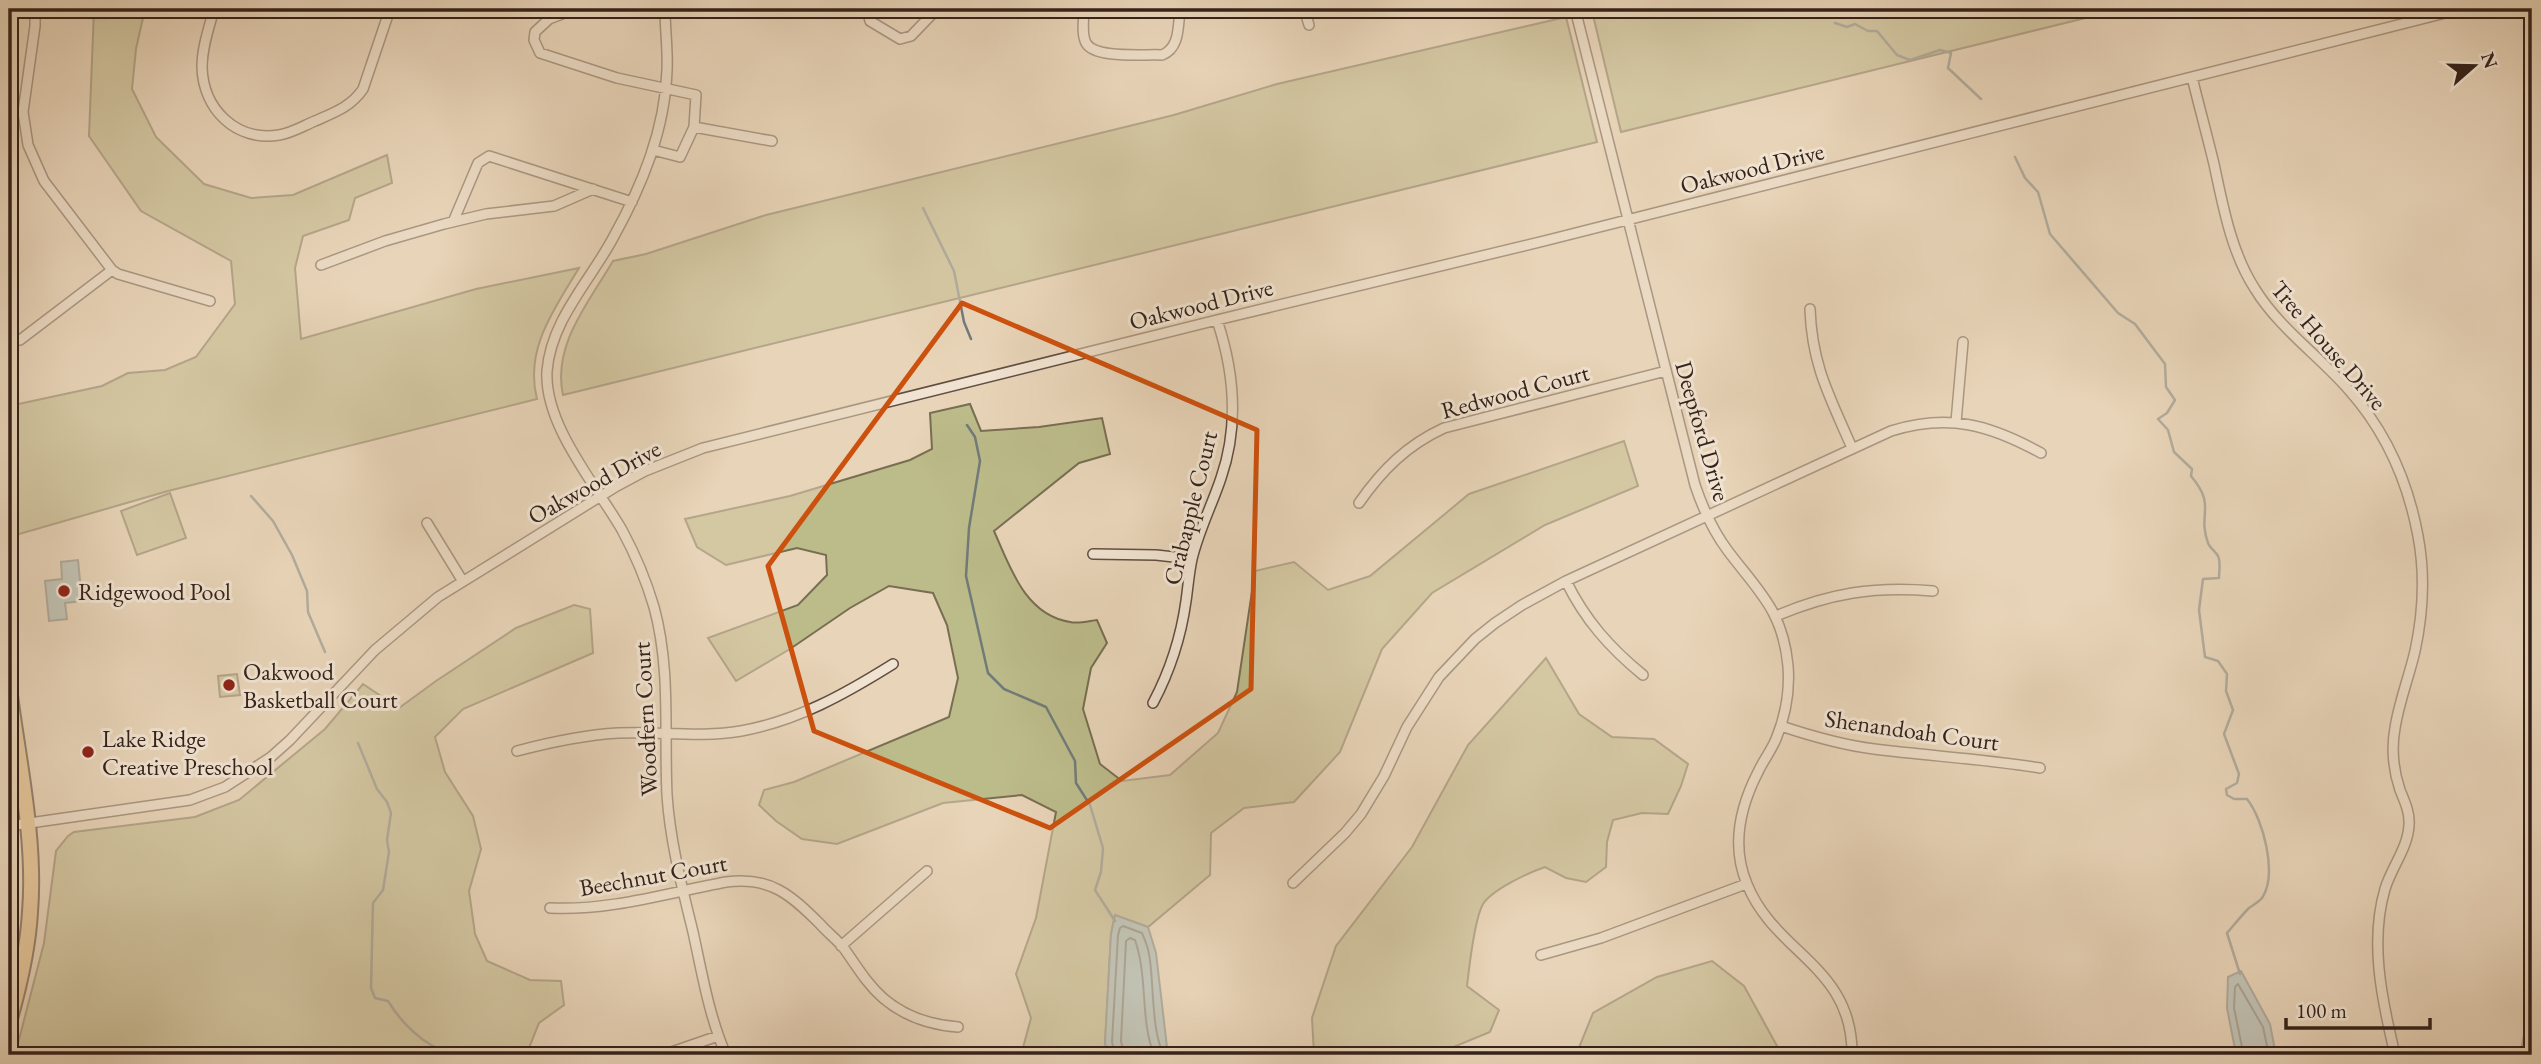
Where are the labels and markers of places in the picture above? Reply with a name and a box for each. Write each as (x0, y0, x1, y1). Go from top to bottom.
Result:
place label: Ridgewood Pool (78, 576, 231, 607)
marker: Ridgewood Pool (56, 583, 72, 599)
place label: Oakwood Basketball Court (243, 656, 398, 715)
marker: Oakwood Basketball Court (221, 677, 237, 693)
place label: Lake Ridge Creative Preschool (102, 723, 273, 782)
marker: Lake Ridge Creative Preschool (80, 744, 96, 760)

